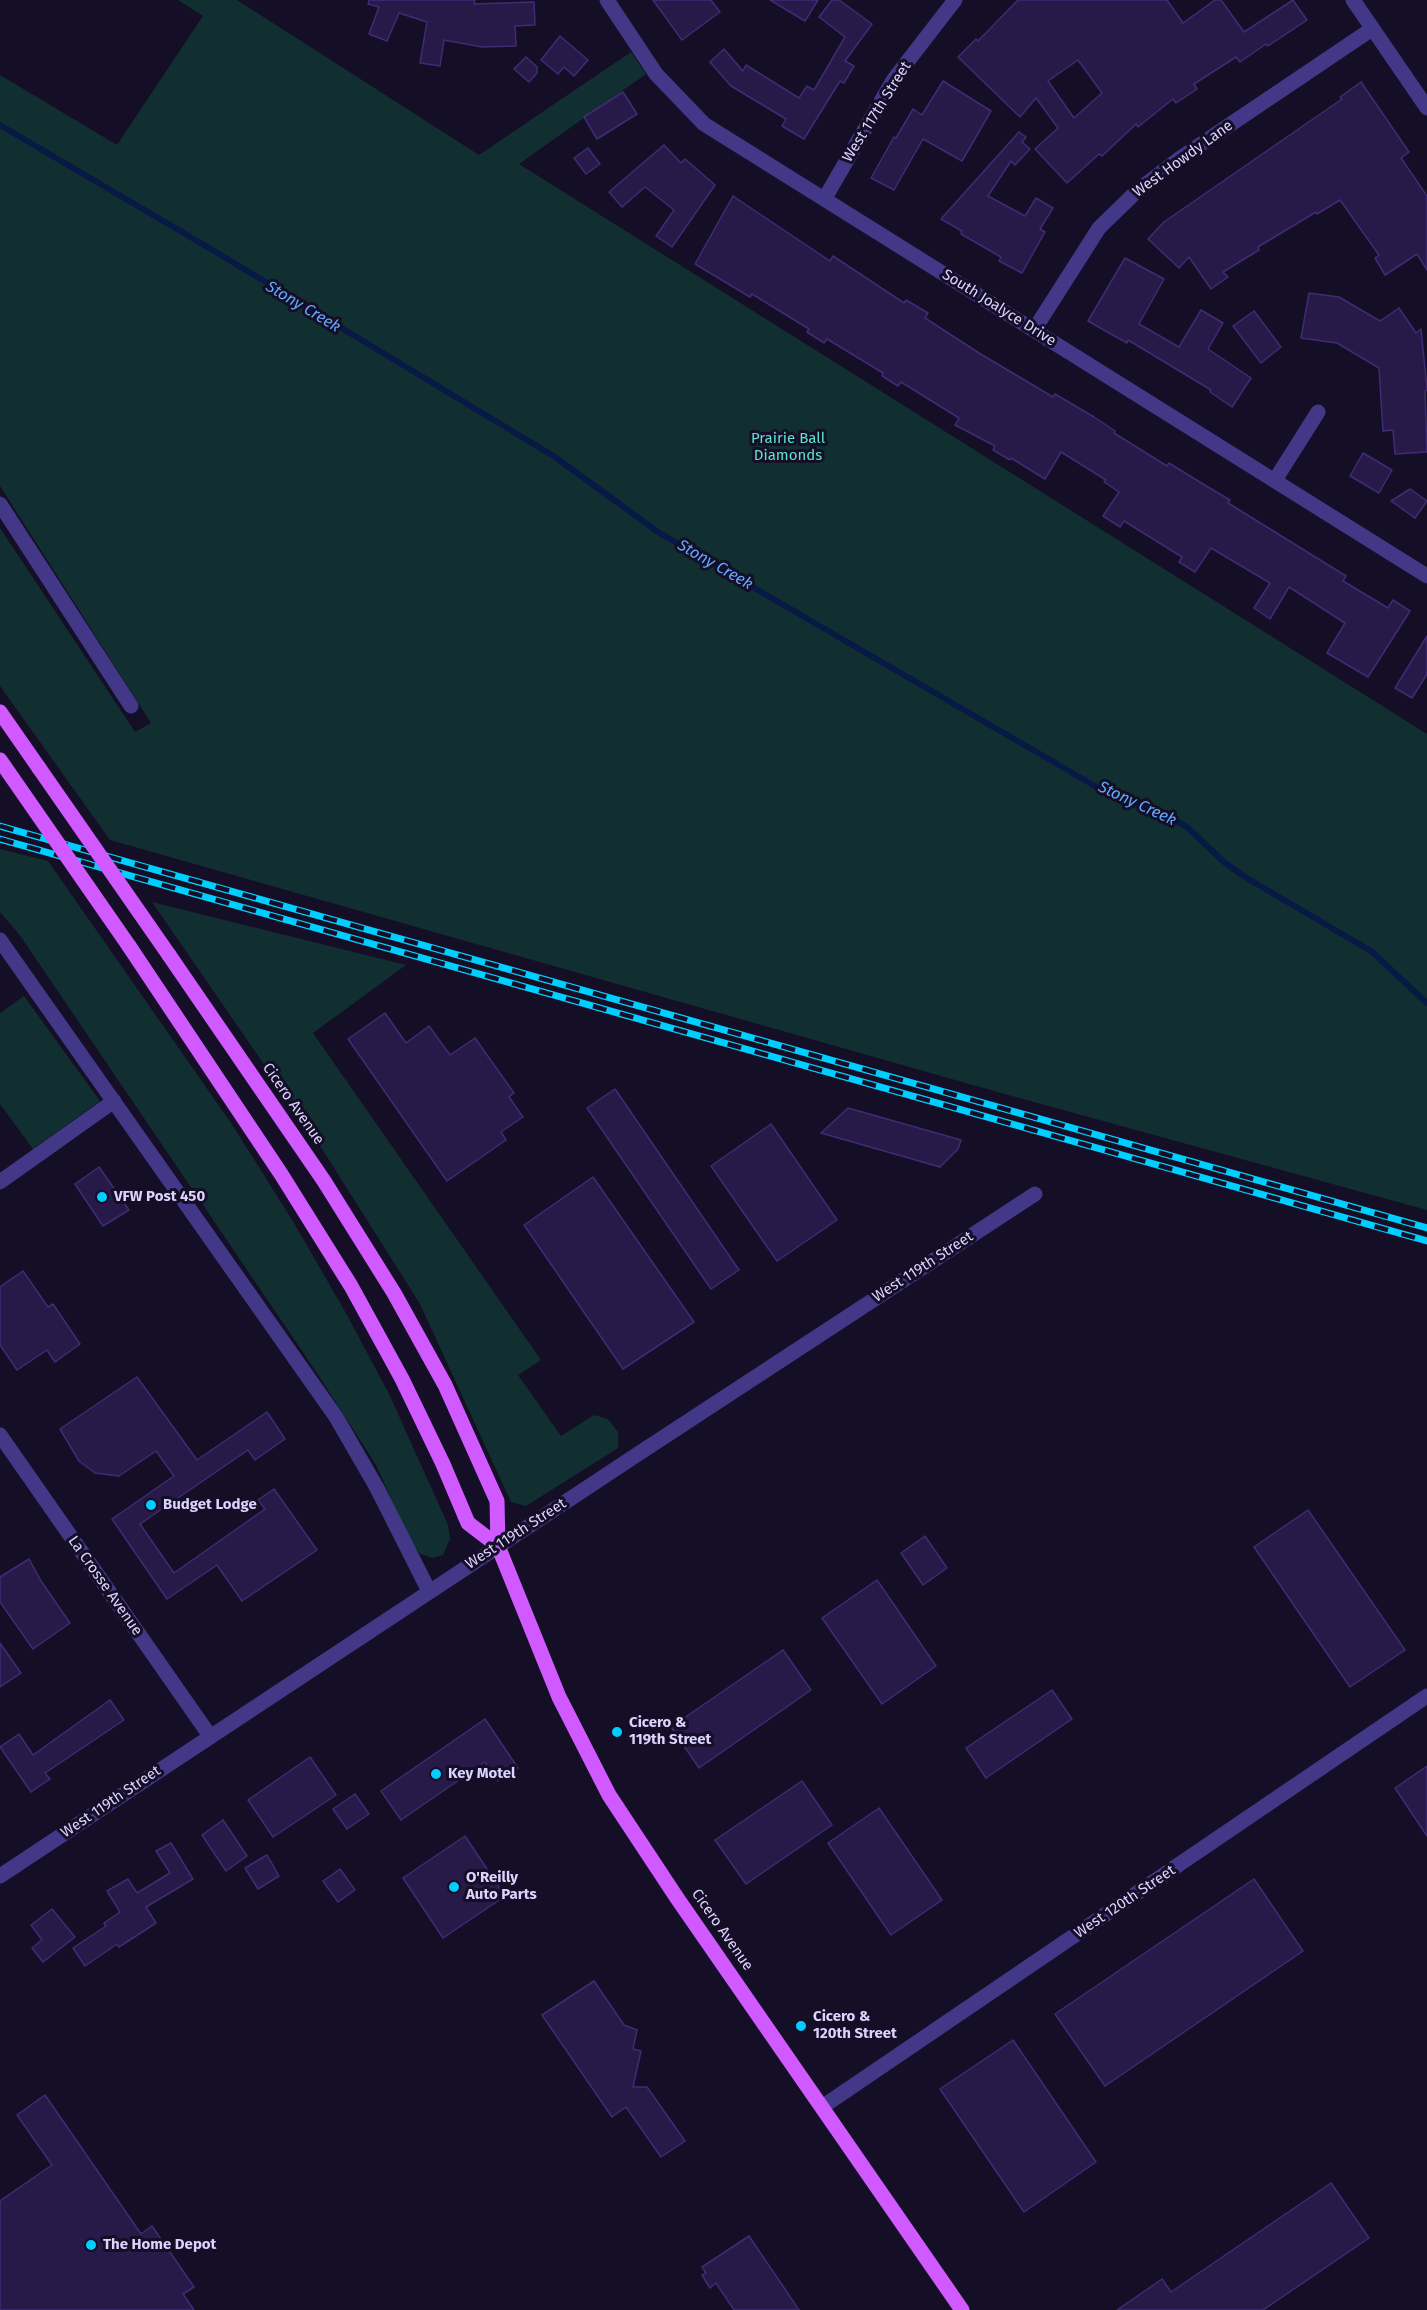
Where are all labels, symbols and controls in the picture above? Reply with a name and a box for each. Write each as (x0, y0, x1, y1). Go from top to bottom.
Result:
street label: West 117th Street (839, 58, 915, 166)
street label: West Howdy Lane (1129, 117, 1237, 201)
street label: South Joalyce Drive (939, 266, 1059, 350)
water label: Stony Creek (262, 277, 344, 337)
park label: Prairie Ball Diamonds (751, 430, 825, 465)
water label: Stony Creek (674, 536, 756, 594)
water label: Stony Creek (1095, 778, 1179, 830)
street label: Cicero Avenue (258, 1060, 328, 1148)
place label: VFW Post 450 (114, 1188, 205, 1206)
marker: VFW Post 450 (95, 1190, 109, 1204)
street label: West 119th Street (869, 1228, 977, 1306)
street label: West 119th Street (462, 1495, 570, 1573)
place label: Budget Lodge (163, 1496, 257, 1514)
marker: Budget Lodge (144, 1498, 158, 1512)
street label: La Crosse Avenue (64, 1533, 146, 1639)
place label: Cicero & 119th Street (629, 1714, 711, 1749)
marker: Cicero & 119th Street (610, 1725, 624, 1739)
street label: West 119th Street (58, 1762, 164, 1842)
place label: Key Motel (448, 1765, 516, 1783)
marker: Key Motel (429, 1767, 443, 1781)
street label: West 120th Street (1071, 1862, 1179, 1942)
place label: O'Reilly Auto Parts (466, 1869, 537, 1904)
marker: O'Reilly Auto Parts (447, 1880, 461, 1894)
street label: Cicero Avenue (687, 1886, 757, 1974)
place label: Cicero & 120th Street (813, 2008, 897, 2043)
marker: Cicero & 120th Street (794, 2019, 808, 2033)
place label: The Home Depot (103, 2236, 216, 2254)
marker: The Home Depot (84, 2238, 98, 2252)

